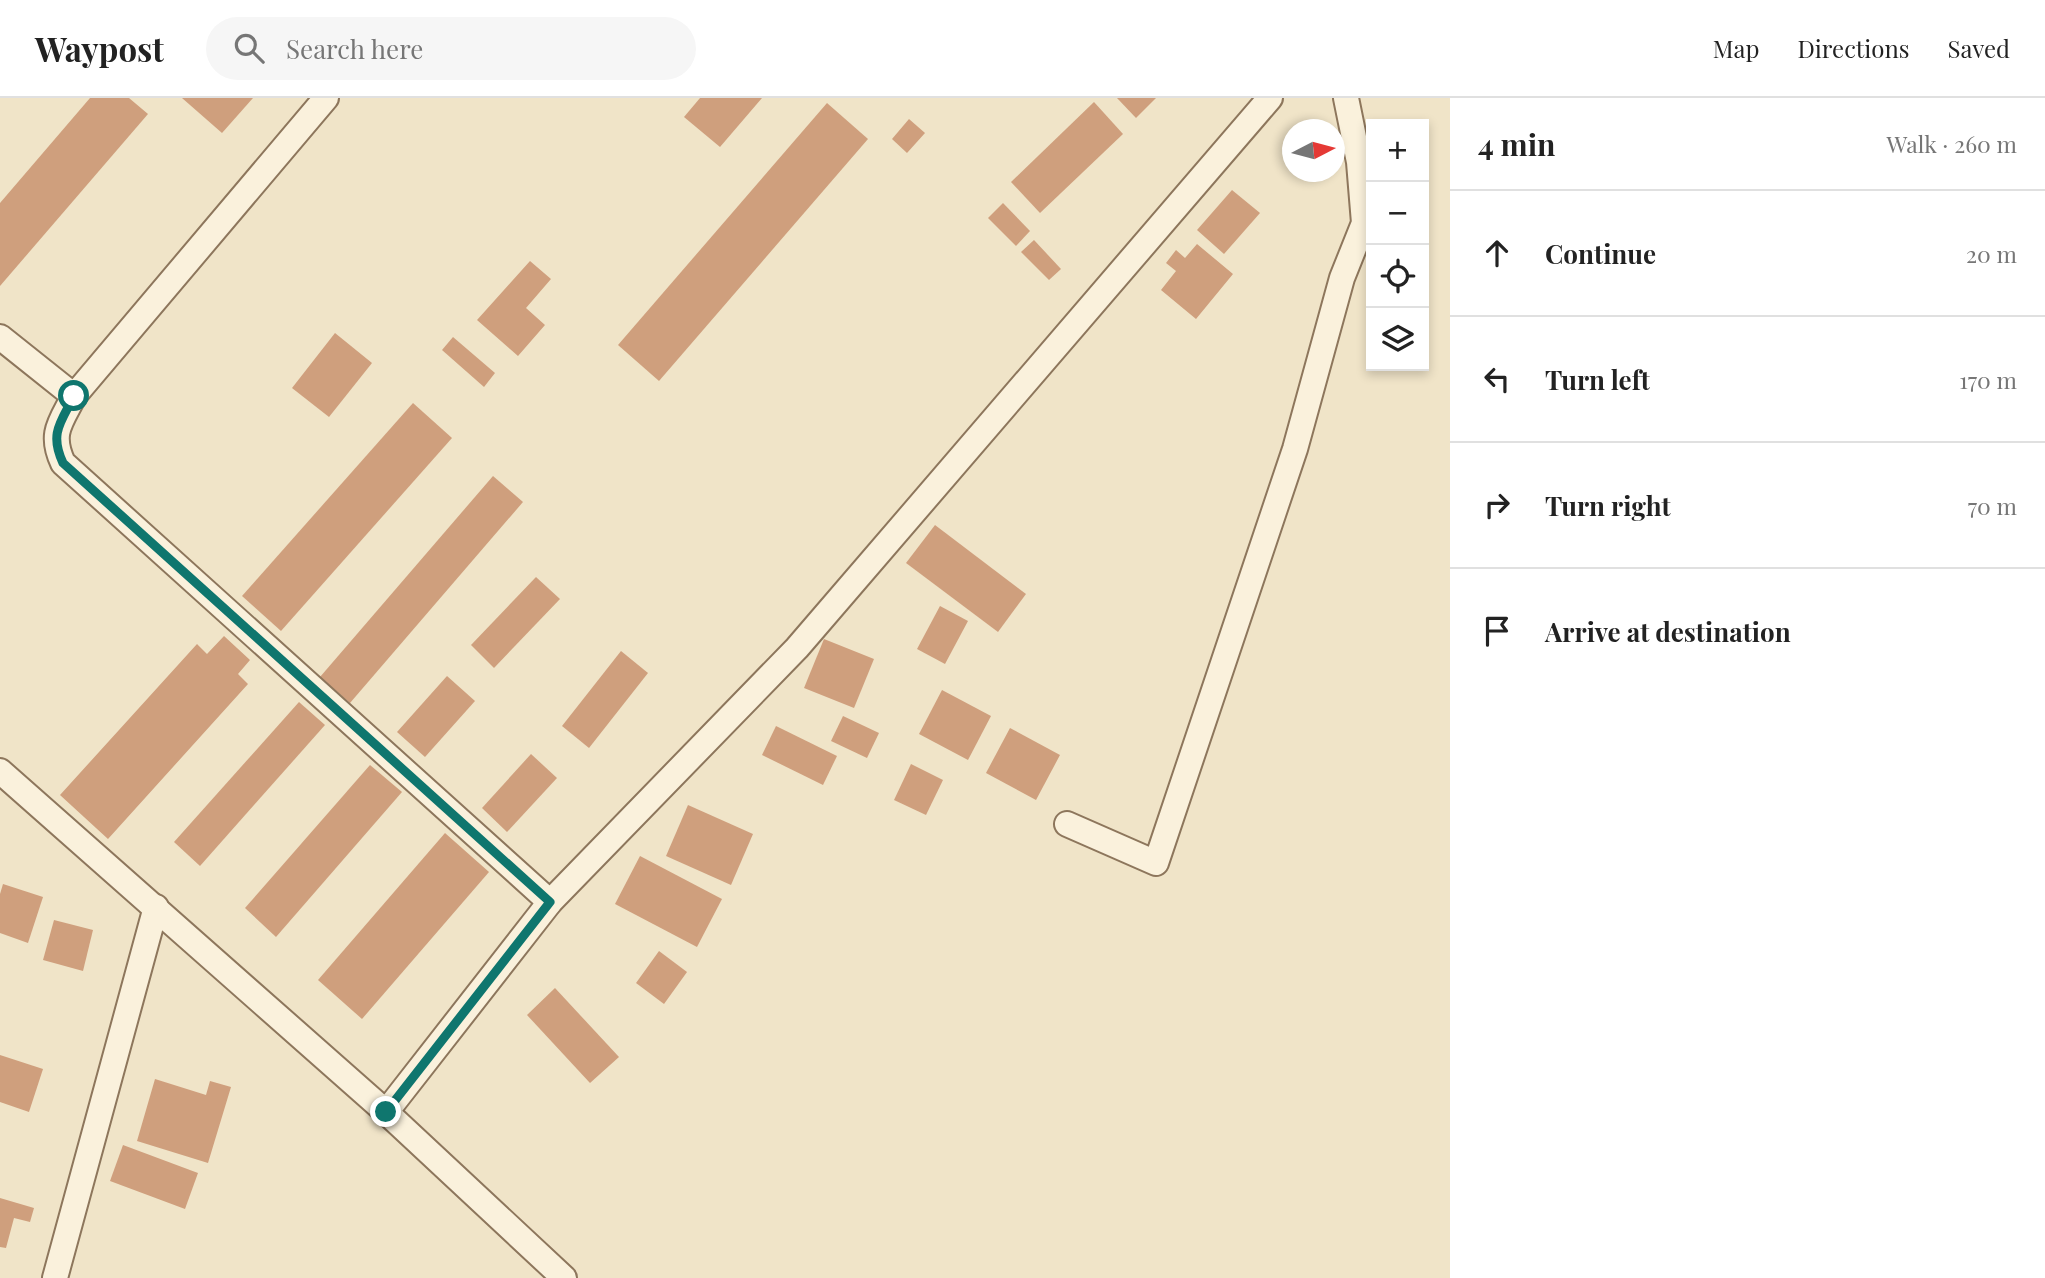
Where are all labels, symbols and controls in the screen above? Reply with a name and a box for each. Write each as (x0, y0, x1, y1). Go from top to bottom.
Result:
search box (206, 17, 696, 80)
text: Waypost (35, 26, 164, 70)
icon: search (230, 29, 268, 67)
text: Search here (286, 31, 423, 66)
text: Map (1713, 32, 1759, 64)
text: Directions (1797, 32, 1910, 64)
text: Saved (1948, 32, 2010, 64)
north arrow (1282, 119, 1345, 182)
map controls (1366, 119, 1429, 371)
button: + (1366, 119, 1429, 182)
text: 4 min (1478, 124, 1556, 164)
text: Walk · 260 m (1887, 128, 2017, 159)
button: − (1366, 182, 1429, 245)
icon: ahead (1478, 234, 1516, 272)
text: Continue (1545, 236, 1656, 271)
text: 20 m (1966, 238, 2017, 269)
button: locate (1366, 245, 1429, 308)
button: layers (1366, 308, 1429, 371)
icon: left (1478, 360, 1516, 398)
text: Turn left (1545, 362, 1650, 397)
text: 170 m (1959, 364, 2017, 395)
route start (58, 380, 89, 411)
icon: right (1478, 486, 1516, 524)
text: Turn right (1545, 488, 1671, 523)
text: 70 m (1968, 490, 2017, 521)
icon: arrive (1478, 612, 1516, 650)
text: Arrive at destination (1545, 614, 1791, 649)
route end (370, 1096, 401, 1127)

